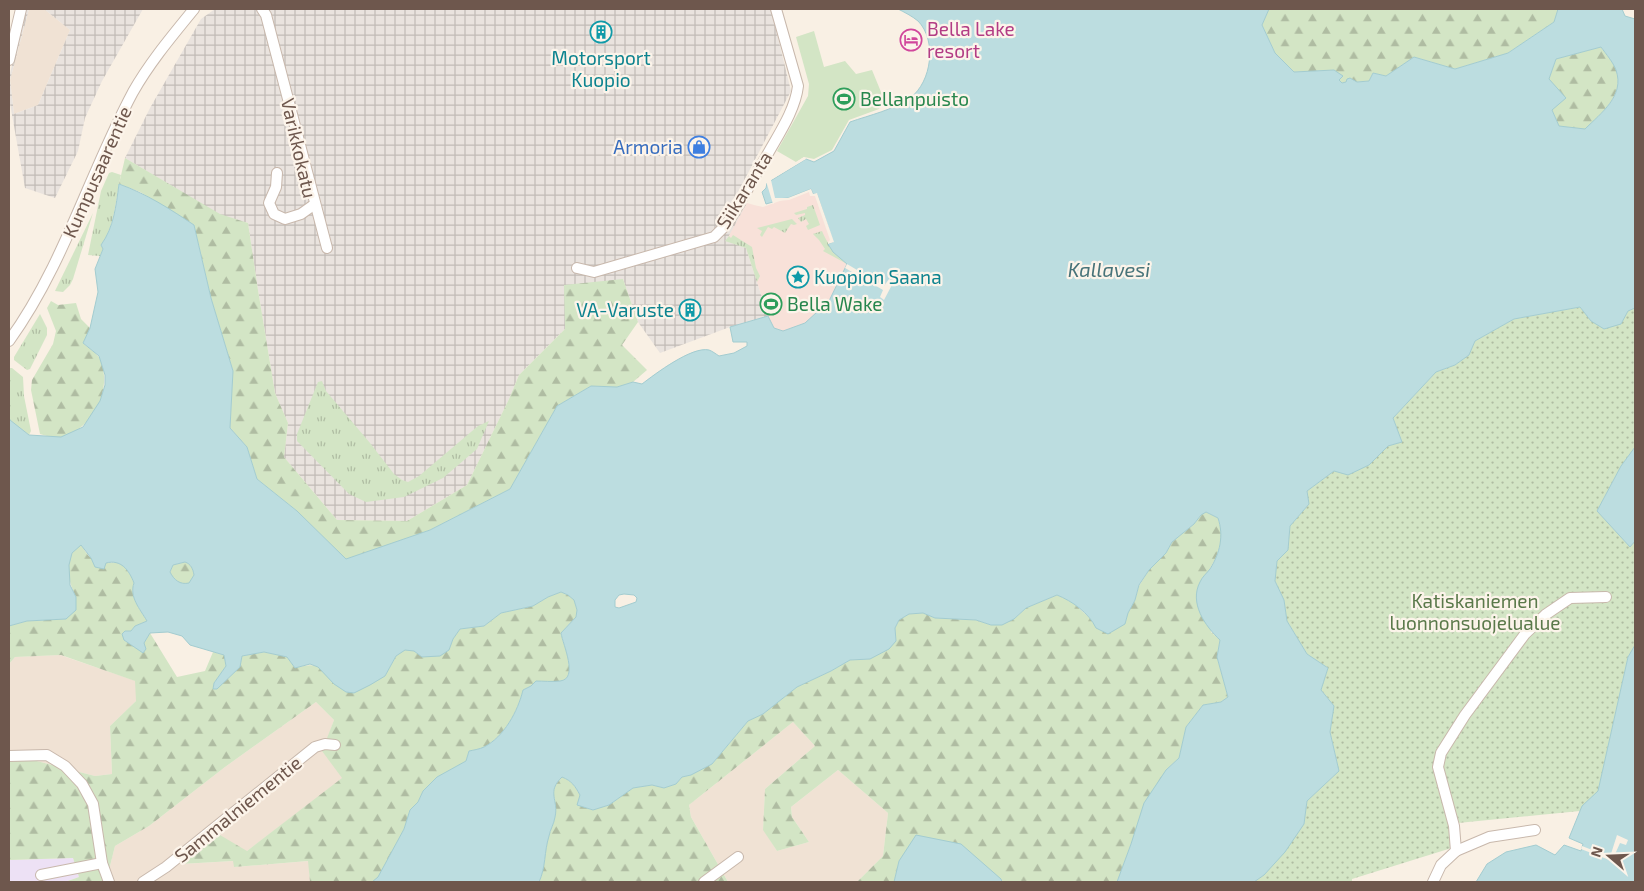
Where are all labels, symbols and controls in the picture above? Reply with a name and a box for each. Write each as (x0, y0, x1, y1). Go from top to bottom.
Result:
place label: Bella Lake resort (927, 17, 1015, 62)
building icon: Motorsport Kuopio (589, 20, 613, 44)
hotel icon: Bella Lake resort (899, 28, 923, 52)
place label: Motorsport Kuopio (551, 46, 651, 91)
sports icon: Bellanpuisto (832, 87, 856, 111)
place label: Bellanpuisto (860, 87, 969, 110)
street label: Varikkokatu (277, 96, 322, 200)
street label: Kumpusaarentie (57, 102, 136, 241)
place label: Armoria (613, 135, 683, 158)
shop icon: Armoria (687, 135, 711, 159)
street label: Siikaranta (711, 147, 776, 233)
water label: Kallavesi (1068, 257, 1150, 281)
place icon: Kuopion Saana (786, 265, 810, 289)
place label: Kuopion Saana (814, 265, 942, 288)
sports icon: Bella Wake (759, 292, 783, 316)
place label: Bella Wake (787, 292, 883, 315)
place label: VA-Varuste (576, 298, 674, 321)
building icon: VA-Varuste (678, 298, 702, 322)
park label: Katiskaniemen luonnonsuojelualue (1390, 589, 1560, 634)
street label: Sammalniementie (170, 750, 306, 867)
north arrow (1584, 831, 1634, 881)
text: N (1587, 844, 1606, 859)

